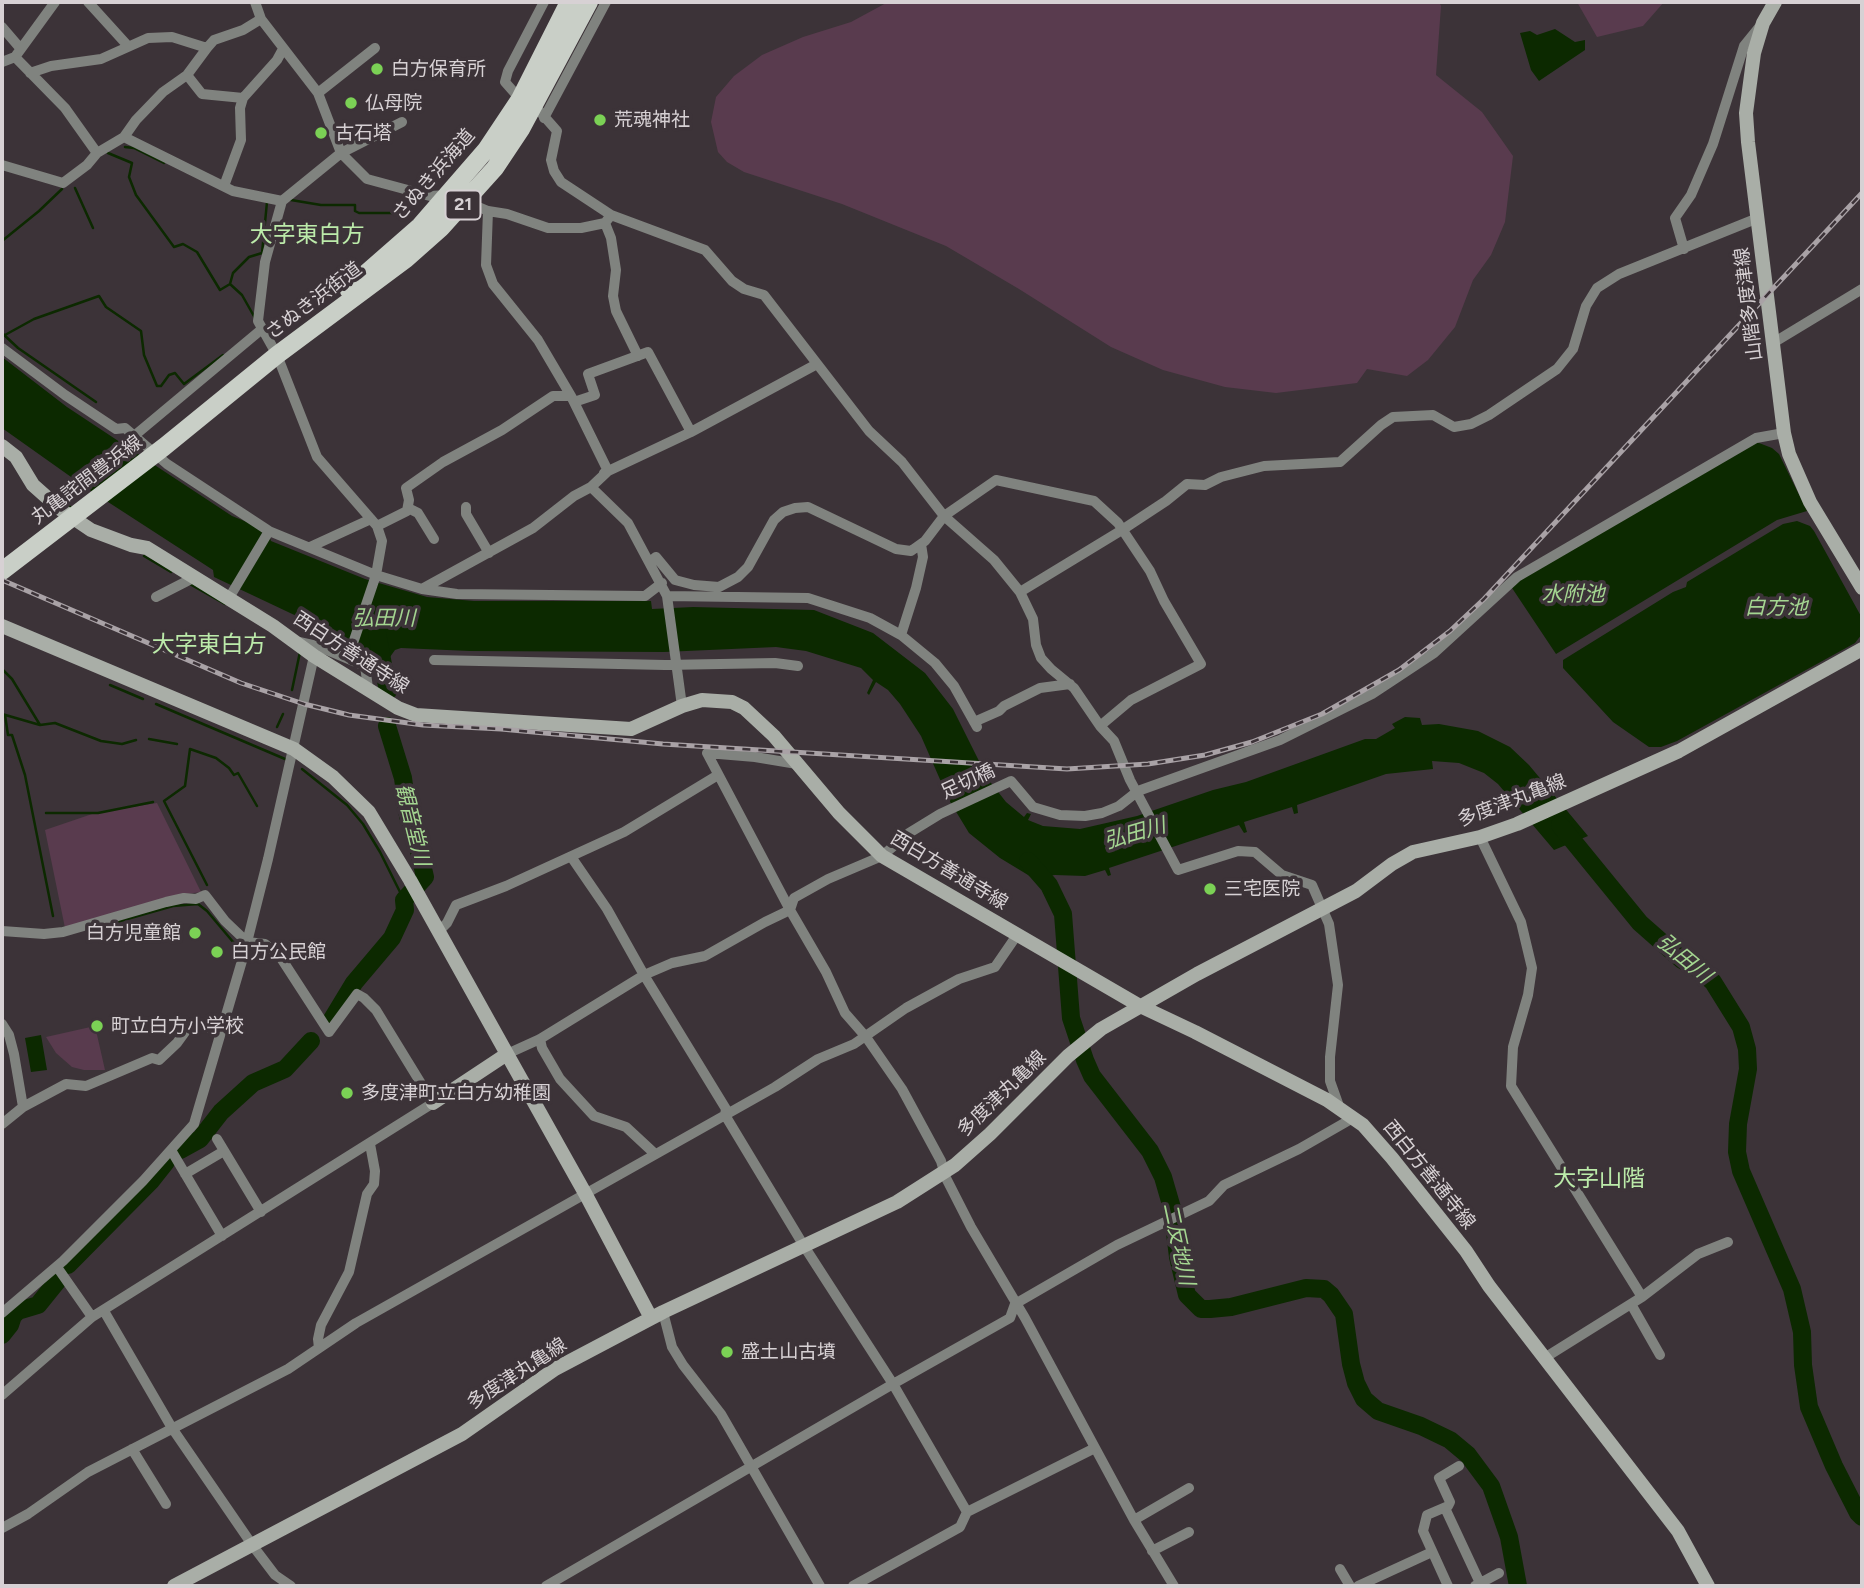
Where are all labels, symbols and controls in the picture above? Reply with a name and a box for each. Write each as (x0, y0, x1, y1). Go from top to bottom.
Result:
place label: 白方保育所 (391, 58, 486, 80)
marker: 白方保育所 (369, 61, 385, 77)
place label: 仏母院 (365, 92, 422, 114)
marker: 仏母院 (343, 95, 359, 111)
place label: 荒魂神社 (614, 109, 690, 131)
marker: 荒魂神社 (592, 112, 608, 128)
place label: 古石塔 (335, 122, 392, 144)
marker: 古石塔 (313, 125, 329, 141)
street label: さぬき浜海道 (388, 125, 480, 225)
road number: 21 (446, 190, 480, 220)
district label: 大字東白方 (250, 221, 364, 249)
street label: 山階多度津線 (1731, 246, 1767, 362)
street label: さぬき浜街道 (262, 258, 366, 344)
street label: 丸亀詫間豊浜線 (27, 431, 147, 529)
water label: 水附池 (1542, 582, 1604, 608)
water label: 白方池 (1745, 595, 1807, 621)
water label: 弘田川 (353, 606, 415, 632)
street label: 西白方善通寺線 (289, 607, 413, 699)
district label: 大字東白方 (152, 631, 266, 659)
street label: 足切橋 (937, 760, 999, 804)
street label: 多度津丸亀線 (1455, 770, 1569, 832)
water label: 観音堂川 (390, 781, 434, 869)
water label: 弘田川 (1101, 813, 1169, 855)
street label: 西白方善通寺線 (886, 827, 1012, 915)
place label: 三宅医院 (1224, 878, 1300, 900)
marker: 三宅医院 (1202, 881, 1218, 897)
place label: 白方児童館 (86, 922, 181, 944)
marker: 白方児童館 (187, 925, 203, 941)
water label: 弘田川 (1652, 929, 1716, 989)
place label: 白方公民館 (231, 941, 326, 963)
marker: 白方公民館 (209, 944, 225, 960)
place label: 町立白方小学校 (111, 1015, 244, 1037)
marker: 町立白方小学校 (89, 1018, 105, 1034)
street label: 多度津丸亀線 (953, 1046, 1051, 1142)
place label: 多度津町立白方幼稚園 (361, 1082, 551, 1104)
marker: 多度津町立白方幼稚園 (339, 1085, 355, 1101)
street label: 西白方善通寺線 (1378, 1116, 1480, 1234)
district label: 大字山階 (1553, 1165, 1645, 1193)
water label: 二反地川 (1157, 1200, 1199, 1288)
street label: 多度津丸亀線 (463, 1333, 571, 1415)
place label: 盛土山古墳 (741, 1341, 836, 1363)
marker: 盛土山古墳 (719, 1344, 735, 1360)

